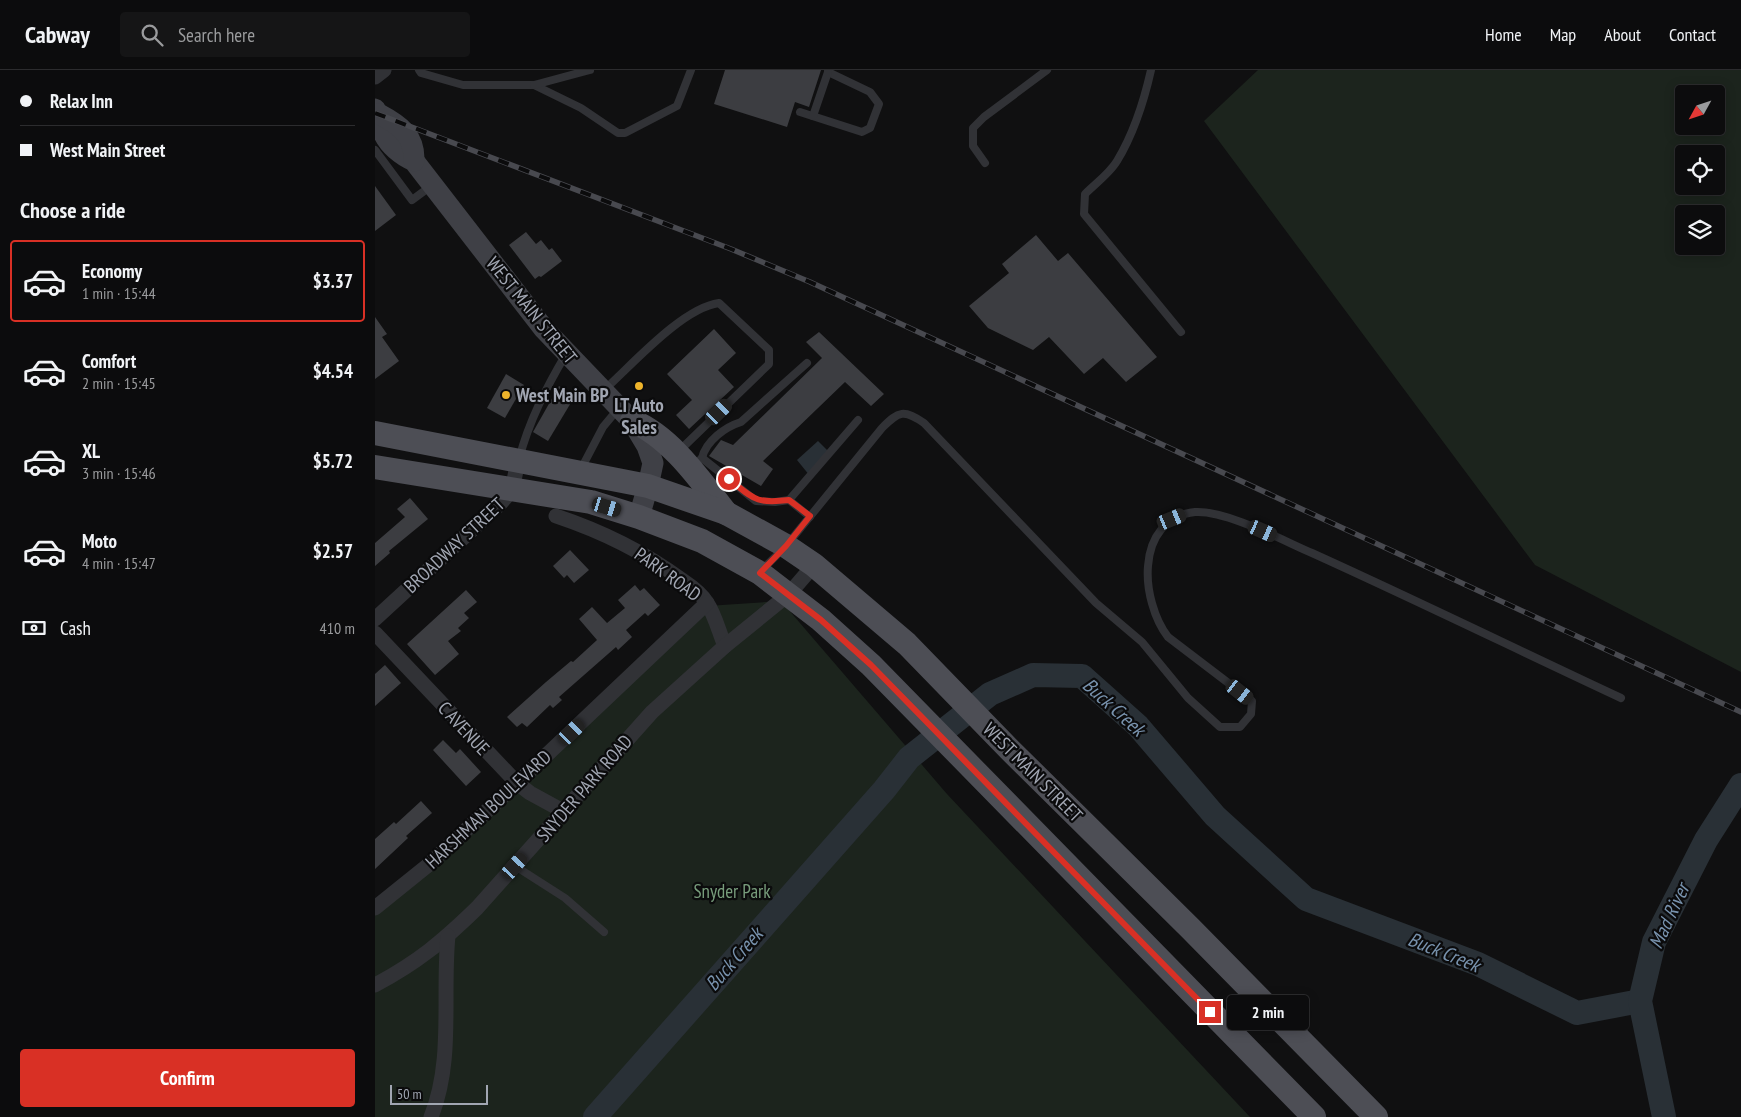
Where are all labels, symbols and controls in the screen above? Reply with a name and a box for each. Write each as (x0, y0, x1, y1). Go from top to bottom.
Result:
search box (120, 12, 470, 57)
text: Cabway (25, 19, 90, 50)
icon: search (138, 21, 166, 49)
text: Search here (178, 23, 255, 47)
text: Home (1485, 23, 1522, 46)
text: Map (1550, 23, 1576, 46)
text: About (1604, 23, 1641, 46)
text: Contact (1669, 23, 1716, 46)
north arrow (1675, 85, 1725, 135)
map controls (1675, 85, 1725, 255)
text: Relax Inn (50, 89, 113, 113)
text: West Main Street (50, 138, 165, 162)
button: locate (1675, 145, 1725, 195)
text: Choose a ride (20, 196, 125, 224)
button: layers (1675, 205, 1725, 255)
street label: WEST MAIN STREET (481, 251, 583, 369)
icon: car (22, 259, 67, 304)
text: Economy (82, 259, 142, 283)
text: $3.37 (313, 269, 353, 293)
text: 1 min · 15:44 (82, 283, 156, 303)
icon: car (22, 349, 67, 394)
text: Comfort (82, 349, 136, 373)
text: $4.54 (313, 359, 353, 383)
text: 2 min · 15:45 (82, 373, 156, 393)
marker: LT Auto Sales (633, 380, 645, 392)
place label: West Main BP (515, 383, 609, 407)
marker: West Main BP (500, 389, 512, 401)
place label: LT Auto Sales (614, 393, 664, 439)
car (703, 396, 735, 428)
icon: car (22, 439, 67, 484)
text: XL (82, 439, 100, 463)
text: $5.72 (313, 449, 353, 473)
text: 3 min · 15:46 (82, 463, 156, 483)
route start (718, 468, 740, 490)
street label: BROADWAY STREET (399, 492, 510, 598)
car (590, 495, 623, 519)
car (1155, 506, 1188, 532)
car (1246, 518, 1279, 544)
icon: car (22, 529, 67, 574)
text: Moto (82, 529, 117, 553)
text: $2.57 (313, 539, 353, 563)
street label: PARK ROAD (630, 542, 706, 606)
text: 4 min · 15:47 (82, 553, 156, 573)
icon: cash (20, 614, 48, 642)
text: Cash (60, 616, 91, 640)
text: 410 m (320, 618, 355, 638)
water label: Buck Creek (1077, 672, 1152, 743)
car (1223, 677, 1256, 707)
street label: C AVENUE (433, 696, 495, 760)
car (556, 716, 588, 748)
street label: WEST MAIN STREET (978, 717, 1088, 827)
street label: SNYDER PARK ROAD (531, 729, 637, 847)
street label: HARSHMAN BOULEVARD (420, 744, 556, 873)
car (499, 850, 530, 882)
water label: Mad River (1643, 877, 1696, 953)
park label: Snyder Park (693, 879, 771, 903)
water label: Buck Creek (700, 920, 770, 996)
water label: Buck Creek (1404, 926, 1486, 979)
callout: 2 min (1227, 994, 1310, 1030)
route end (1199, 1001, 1221, 1023)
text: 2 min (1252, 1002, 1284, 1022)
button: Confirm (20, 1049, 355, 1107)
scale bar (390, 1082, 487, 1105)
text: 50 m (397, 1085, 422, 1103)

